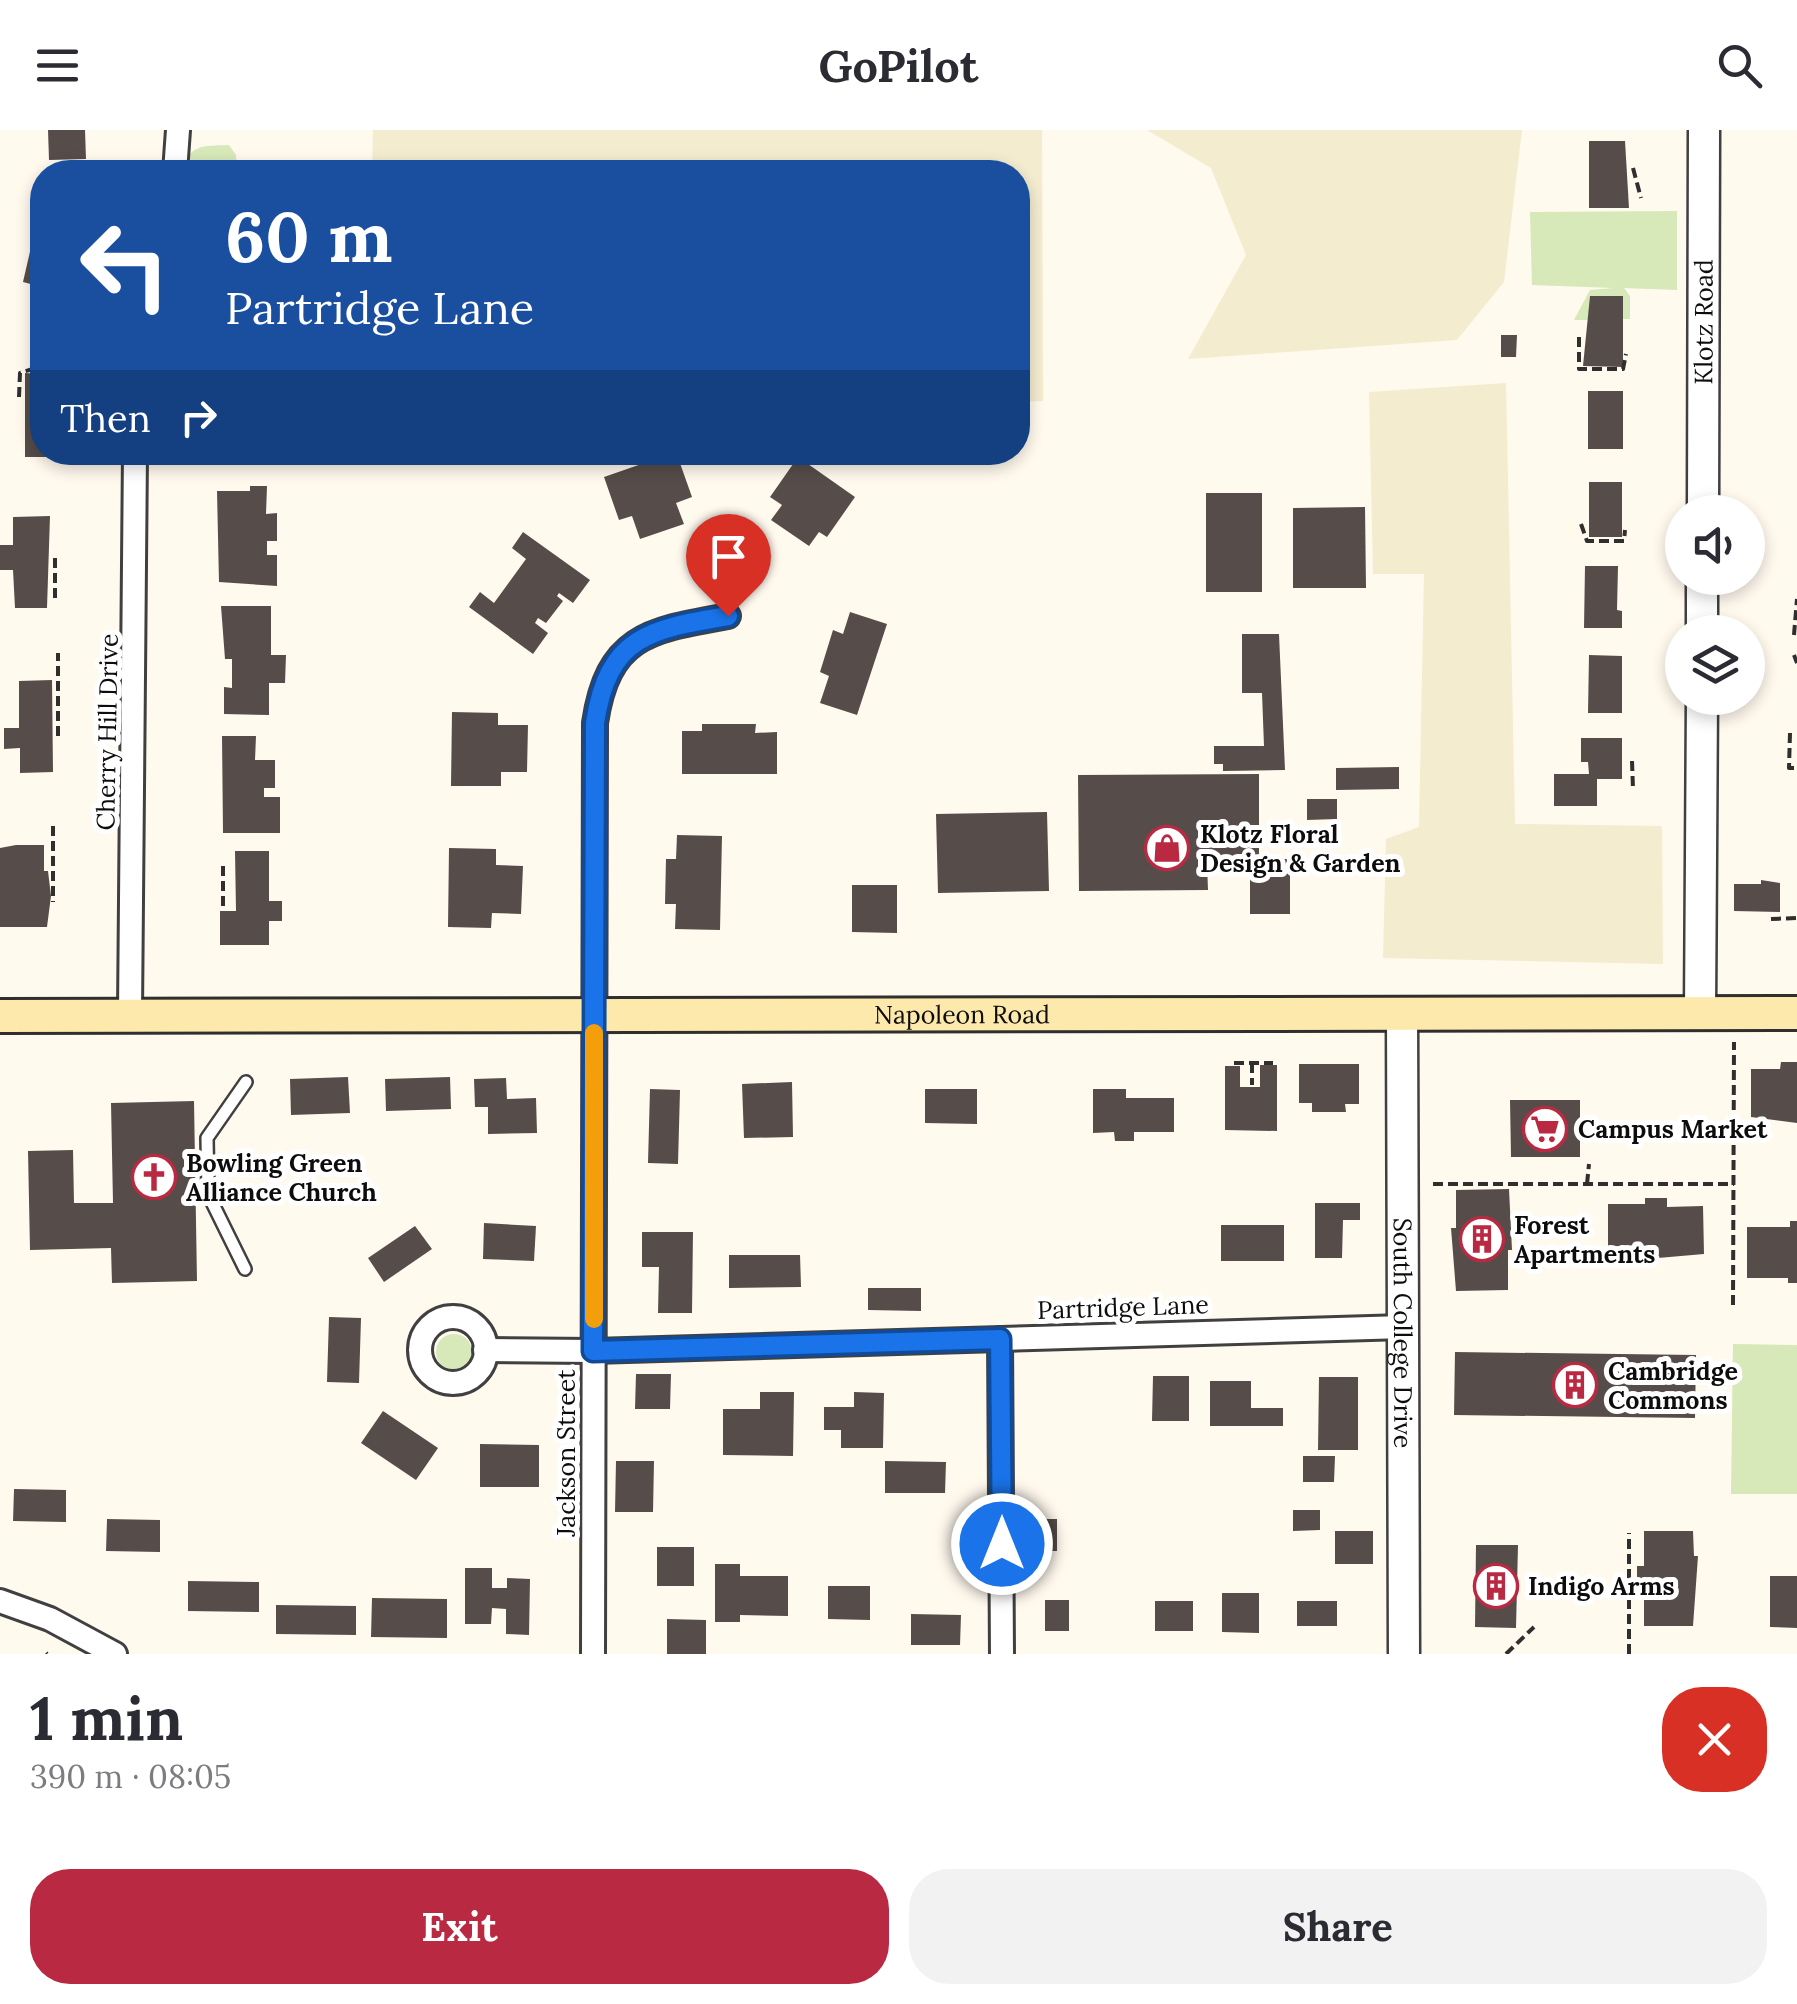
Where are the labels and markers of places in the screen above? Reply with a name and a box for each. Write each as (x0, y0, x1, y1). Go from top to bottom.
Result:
pin (686, 514, 771, 617)
place label: Klotz Floral Design & Garden (1200, 818, 1401, 879)
shop icon: Klotz Floral Design & Garden (1144, 825, 1190, 871)
supermarket icon: Campus Market (1522, 1106, 1568, 1152)
place label: Campus Market (1578, 1113, 1768, 1145)
place label: Bowling Green Alliance Church (186, 1147, 377, 1208)
church icon: Bowling Green Alliance Church (131, 1154, 177, 1200)
place label: Forest Apartments (1514, 1209, 1655, 1270)
building icon: Forest Apartments (1459, 1216, 1505, 1262)
place label: Cambridge Commons (1608, 1355, 1738, 1416)
building icon: Cambridge Commons (1552, 1362, 1598, 1408)
building icon: Indigo Arms (1473, 1563, 1519, 1609)
place label: Indigo Arms (1528, 1570, 1675, 1602)

